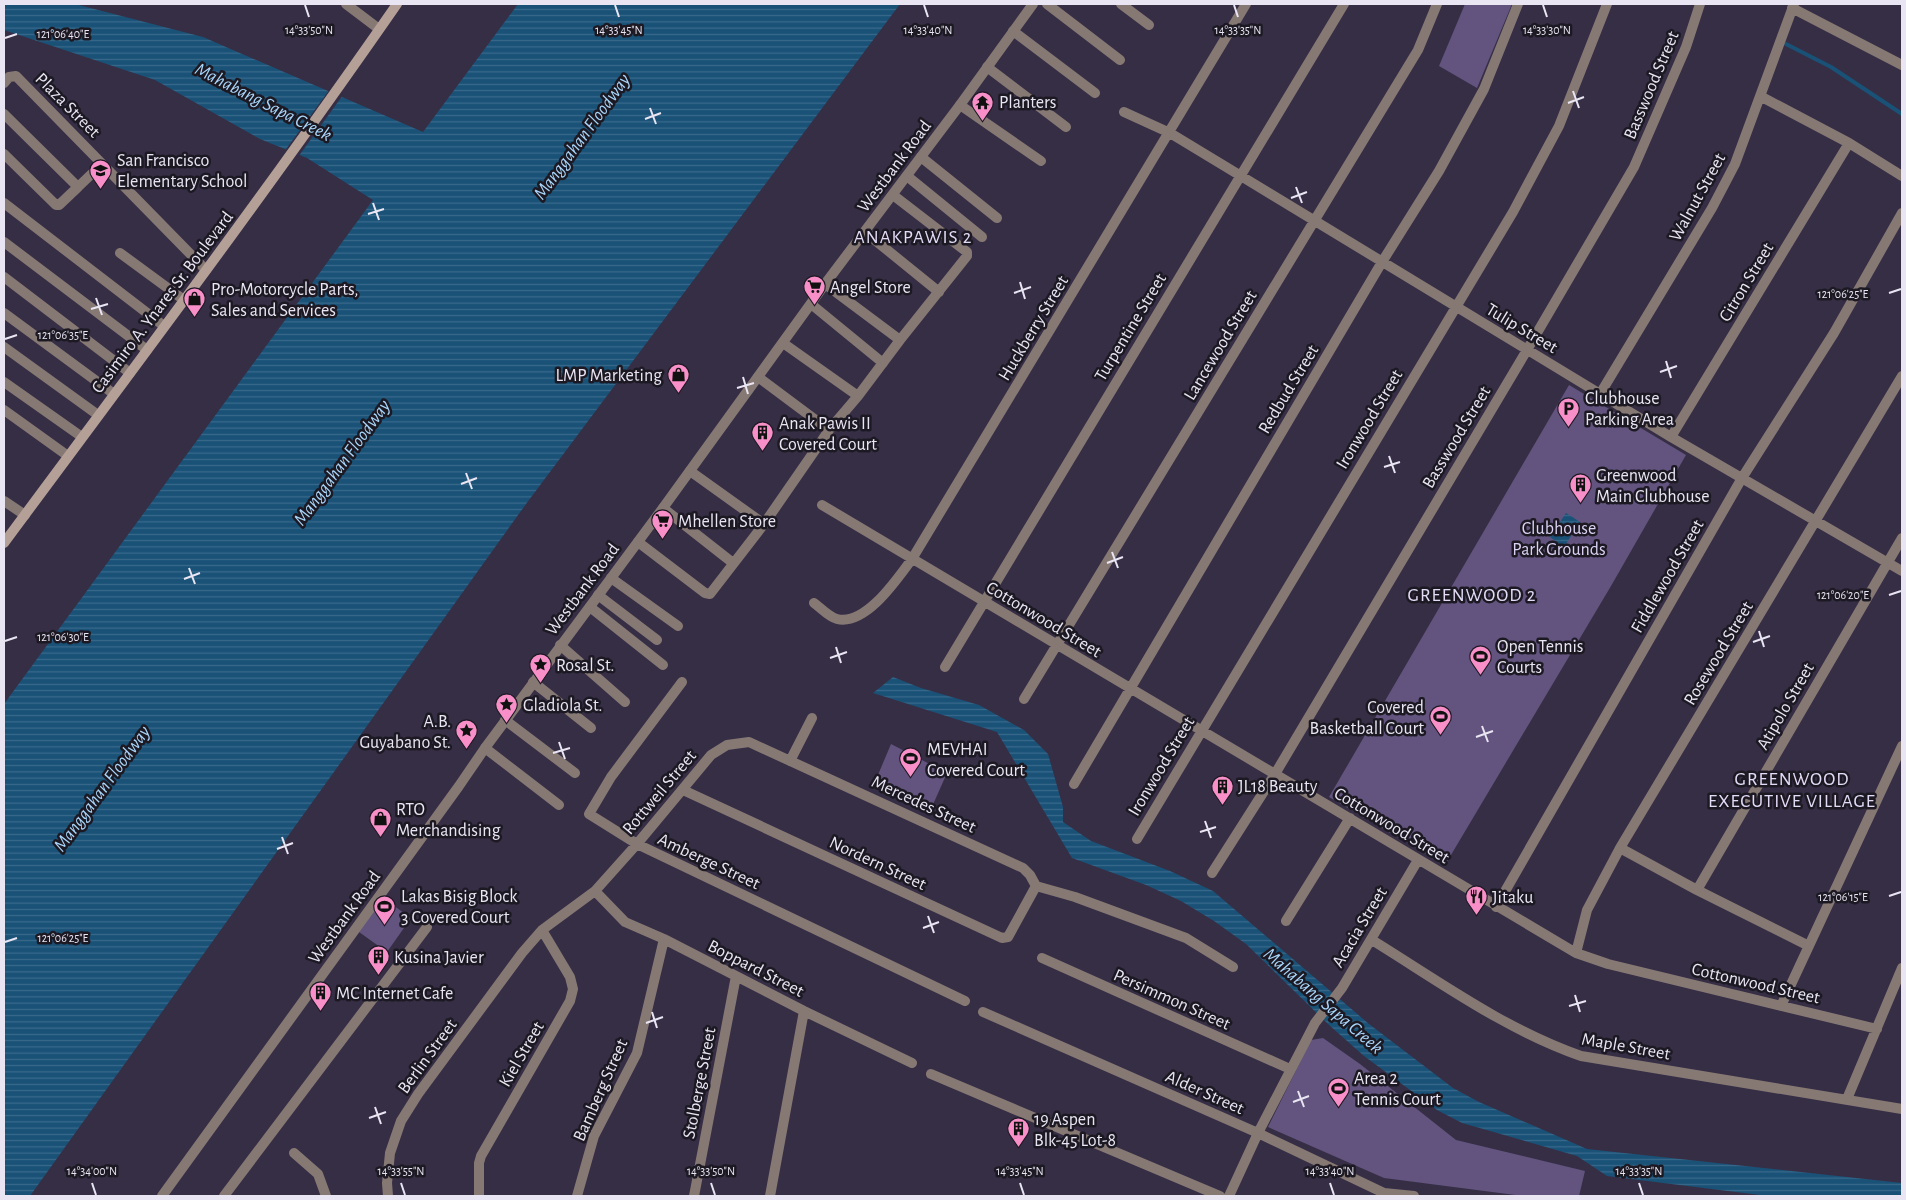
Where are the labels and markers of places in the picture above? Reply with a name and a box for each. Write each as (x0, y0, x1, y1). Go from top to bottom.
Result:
temple icon: Planters (971, 90, 995, 121)
place label: Planters (999, 94, 1057, 112)
place label: San Francisco Elementary School (117, 152, 248, 191)
school or university icon: San Francisco Elementary School (89, 158, 113, 189)
supermarket icon: Angel Store (802, 275, 826, 306)
place label: Angel Store (830, 279, 911, 297)
place label: Pro-Motorcycle Parts, Sales and Services (211, 281, 358, 320)
shop icon: Pro-Motorcycle Parts, Sales and Services (183, 287, 207, 318)
shop icon: LMP Marketing (666, 363, 690, 394)
place label: LMP Marketing (556, 367, 662, 385)
place label: Clubhouse Parking Area (1585, 390, 1674, 429)
parking icon: Clubhouse Parking Area (1557, 396, 1581, 427)
place label: Anak Pawis II Covered Court (779, 415, 877, 454)
building icon: Anak Pawis II Covered Court (751, 421, 775, 452)
place label: Greenwood Main Clubhouse (1596, 467, 1710, 506)
building icon: Greenwood Main Clubhouse (1568, 473, 1592, 504)
supermarket icon: Mhellen Store (650, 509, 674, 540)
place label: Mhellen Store (678, 513, 776, 531)
place label: Open Tennis Courts (1497, 638, 1584, 677)
sports icon: Open Tennis Courts (1469, 644, 1493, 675)
place icon: Rosal St. (528, 653, 552, 684)
place label: Rosal St. (556, 657, 614, 675)
place icon: Gladiola St. (495, 693, 519, 724)
place label: Gladiola St. (523, 697, 602, 715)
place label: Covered Basketball Court (1310, 699, 1424, 738)
sports icon: Covered Basketball Court (1428, 705, 1452, 736)
place label: A.B. Guyabano St. (360, 713, 451, 752)
place icon: A.B. Guyabano St. (455, 719, 479, 750)
place label: MEVHAI Covered Court (927, 741, 1025, 780)
sports icon: MEVHAI Covered Court (899, 747, 923, 778)
building icon: JL18 Beauty (1210, 774, 1234, 805)
place label: JL18 Beauty (1238, 778, 1318, 796)
place label: RTO Merchandising (396, 801, 501, 840)
shop icon: RTO Merchandising (368, 807, 392, 838)
restaurant icon: Jitaku (1464, 885, 1488, 916)
place label: Lakas Bisig Block 3 Covered Court (401, 888, 518, 927)
place label: Jitaku (1492, 889, 1533, 907)
sports icon: Lakas Bisig Block 3 Covered Court (373, 894, 397, 925)
building icon: Kusina Javier (366, 945, 390, 976)
place label: Kusina Javier (394, 949, 484, 967)
building icon: MC Internet Cafe (308, 981, 332, 1012)
place label: MC Internet Cafe (336, 985, 453, 1003)
place label: Area 2 Tennis Court (1354, 1070, 1441, 1109)
sports icon: Area 2 Tennis Court (1326, 1076, 1350, 1107)
place label: 19 Aspen Blk-45 Lot-8 (1034, 1111, 1116, 1150)
building icon: 19 Aspen Blk-45 Lot-8 (1006, 1117, 1030, 1148)

